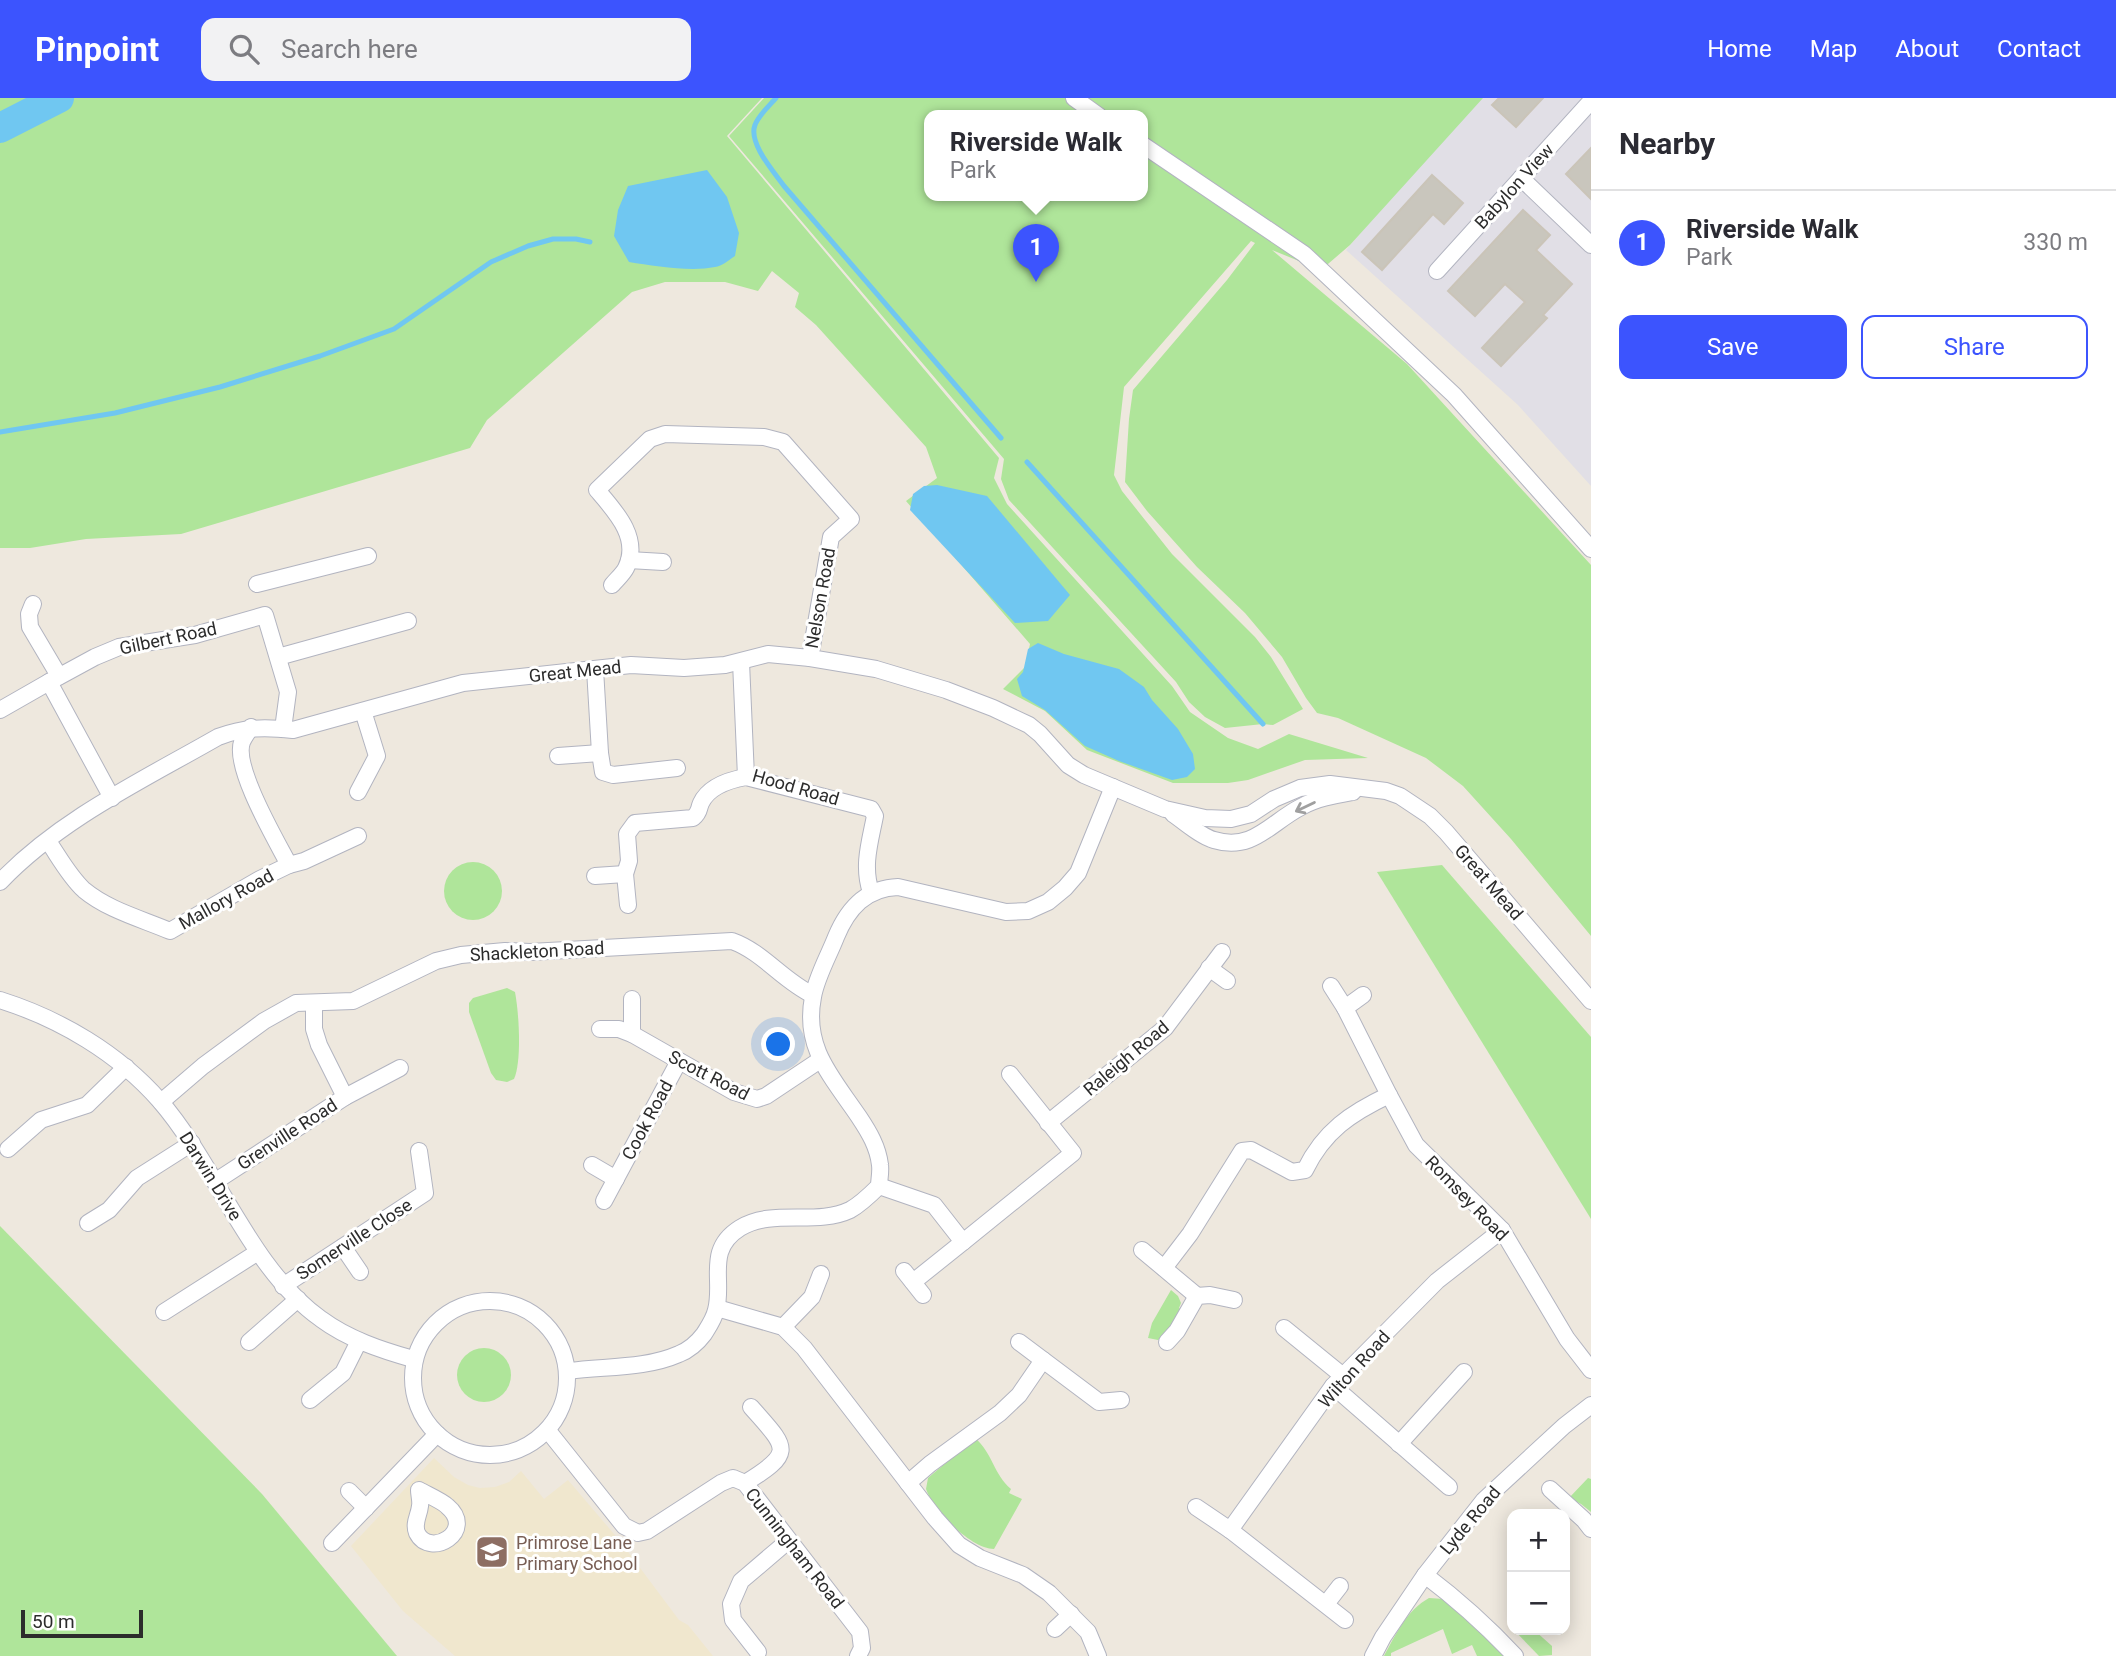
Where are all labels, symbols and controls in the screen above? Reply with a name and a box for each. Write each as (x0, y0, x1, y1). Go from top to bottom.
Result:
search box (201, 18, 691, 81)
text: Pinpoint (35, 30, 159, 69)
icon: search (225, 30, 263, 68)
text: Search here (281, 34, 418, 64)
text: Home (1707, 35, 1772, 63)
text: Map (1810, 35, 1857, 63)
text: About (1895, 35, 1959, 63)
text: Contact (1997, 35, 2081, 63)
popup (924, 110, 1148, 201)
text: Nearby (1619, 126, 1715, 161)
text: Riverside Walk (950, 127, 1122, 157)
street label: Babylon View (1470, 139, 1558, 233)
text: Park (950, 157, 996, 184)
text: Riverside Walk (1686, 214, 1859, 244)
pin: 1 (1013, 224, 1059, 282)
text: 1 (1635, 229, 1649, 256)
text: 330 m (2023, 229, 2088, 256)
text: Park (1686, 244, 1732, 271)
button: Save (1619, 315, 1847, 379)
button: Share (1861, 315, 2088, 379)
street label: Nelson Road (801, 546, 839, 650)
street label: Gilbert Road (117, 617, 219, 659)
street label: Great Mead (528, 656, 622, 686)
street label: Hood Road (750, 765, 842, 809)
one-way arrow (1295, 800, 1316, 814)
street label: Great Mead (1451, 840, 1527, 924)
street label: Mallory Road (175, 864, 277, 934)
street label: Shackleton Road (469, 937, 605, 965)
street label: Raleigh Road (1079, 1016, 1173, 1100)
your location (761, 1027, 795, 1061)
street label: Scott Road (665, 1046, 753, 1104)
street label: Cook Road (617, 1077, 677, 1163)
street label: Grenville Road (233, 1094, 341, 1174)
street label: Darwin Drive (175, 1128, 247, 1224)
street label: Romsey Road (1421, 1151, 1513, 1245)
street label: Somerville Close (292, 1194, 416, 1284)
street label: Wilton Road (1314, 1326, 1394, 1412)
street label: Lyde Road (1435, 1482, 1505, 1558)
street label: Cunningham Road (741, 1484, 849, 1612)
map controls (1507, 1509, 1570, 1635)
button: + (1507, 1509, 1570, 1572)
place label: Primrose Lane Primary School (516, 1532, 638, 1574)
school or university icon: Primrose Lane Primary School (473, 1533, 511, 1571)
button: − (1507, 1572, 1570, 1635)
scale bar (21, 1607, 144, 1639)
text: 50 m (32, 1610, 75, 1633)

